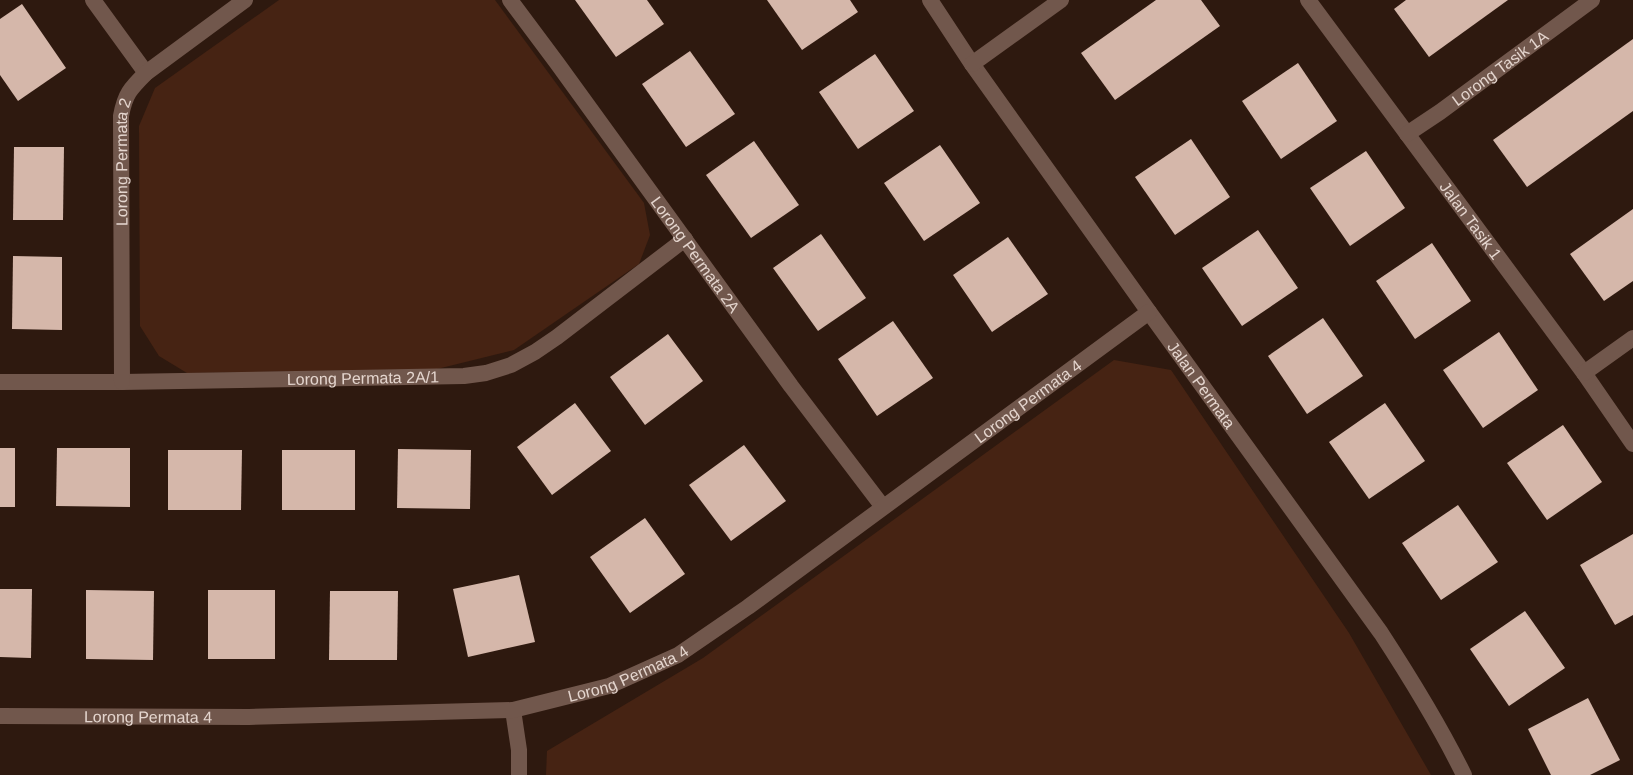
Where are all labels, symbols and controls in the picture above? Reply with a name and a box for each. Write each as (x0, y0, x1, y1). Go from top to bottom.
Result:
street label: Lorong Tasik 1A (1449, 27, 1551, 109)
street label: Lorong Permata 2 (112, 96, 134, 226)
street label: Jalan Tasik 1 (1437, 178, 1505, 262)
street label: Lorong Permata 2A (648, 193, 743, 316)
street label: Jalan Permata (1164, 338, 1239, 432)
street label: Lorong Permata 4 (971, 356, 1085, 446)
street label: Lorong Permata 2A/1 (287, 368, 439, 388)
street label: Lorong Permata 4 (566, 642, 691, 704)
street label: Lorong Permata 4 (84, 708, 212, 725)

